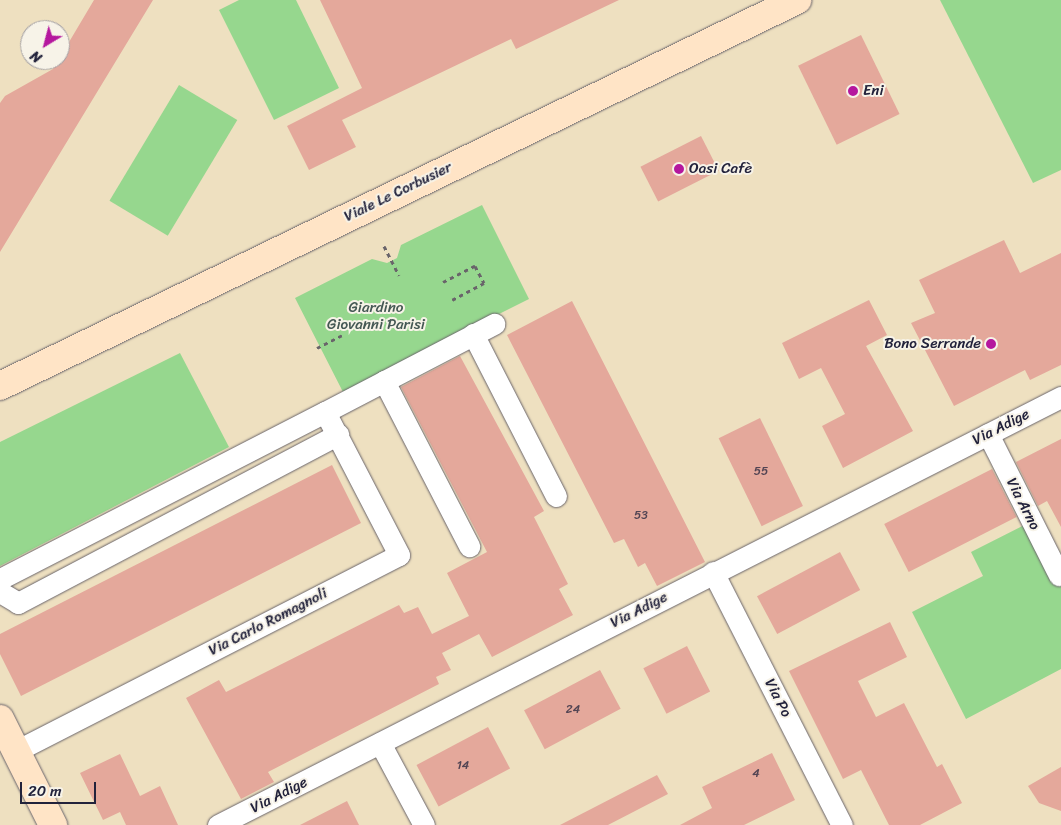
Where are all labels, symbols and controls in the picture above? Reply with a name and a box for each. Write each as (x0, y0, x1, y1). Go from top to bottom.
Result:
north arrow (20, 20, 70, 70)
text: N (25, 44, 48, 69)
place label: Eni (863, 82, 884, 100)
marker: Eni (847, 85, 859, 97)
street label: Viale Le Corbusier (341, 158, 455, 226)
place label: Oasi Cafè (689, 160, 752, 178)
marker: Oasi Cafè (673, 163, 685, 175)
park label: Giardino Giovanni Parisi (327, 298, 425, 333)
place label: Bono Serrande (884, 335, 981, 353)
marker: Bono Serrande (985, 338, 997, 350)
street label: Via Adige (969, 405, 1033, 449)
house number: 55 (754, 465, 768, 479)
street label: Via Arno (1002, 475, 1044, 533)
house number: 53 (634, 509, 648, 523)
street label: Via Carlo Romagnoli (206, 584, 330, 660)
street label: Via Adige (607, 588, 671, 632)
street label: Via Po (761, 676, 795, 720)
house number: 24 (566, 703, 580, 717)
house number: 14 (457, 759, 469, 773)
house number: 4 (752, 767, 760, 781)
scale bar (22, 772, 99, 804)
street label: Via Adige (247, 773, 311, 817)
text: 20 m (28, 778, 62, 804)

